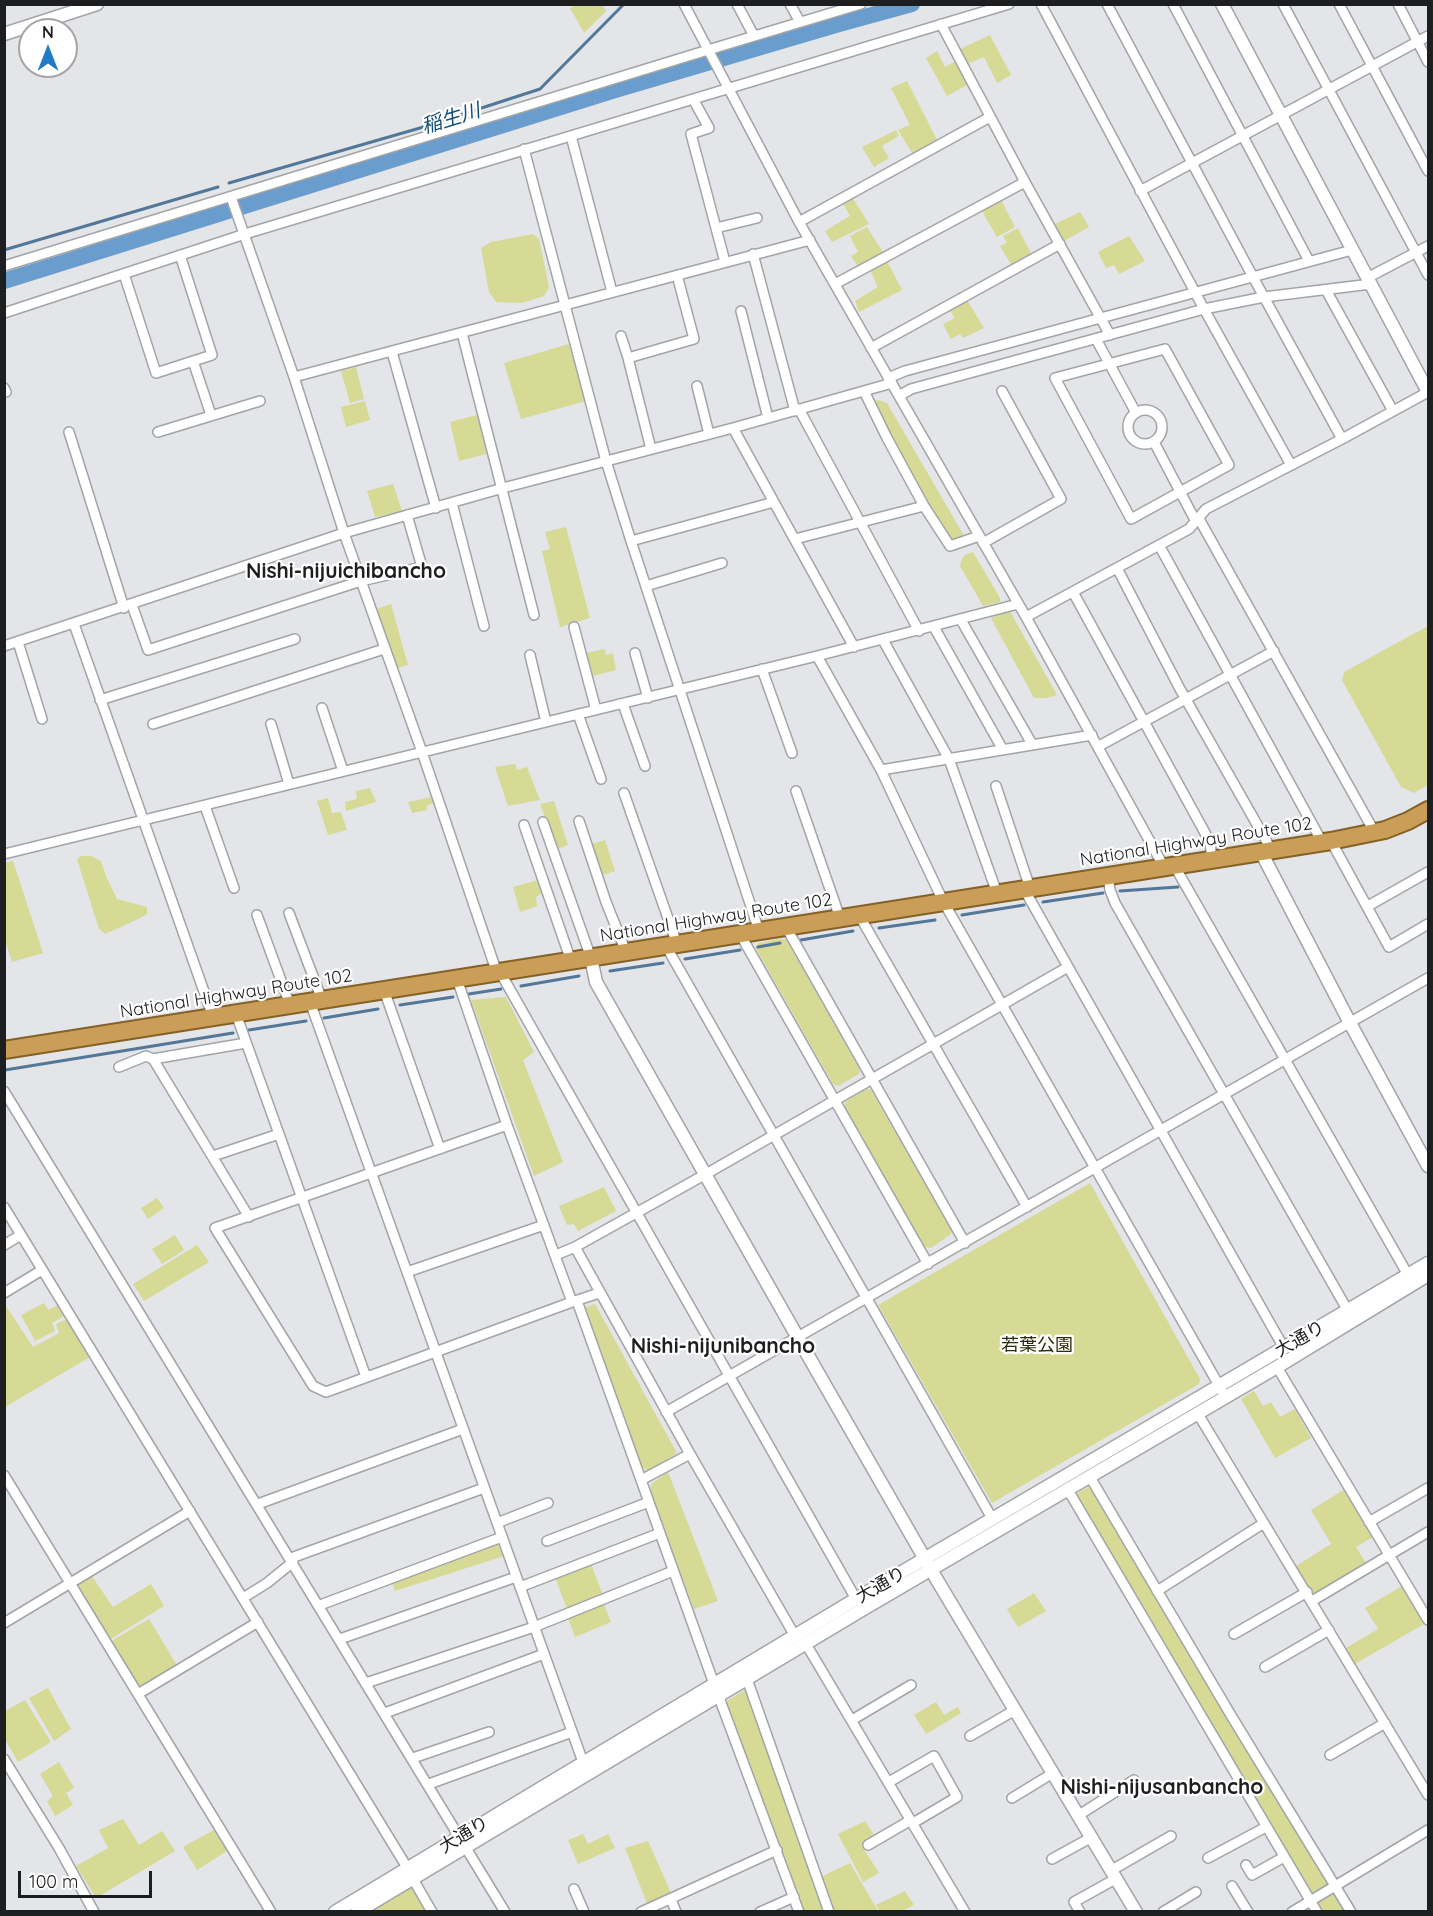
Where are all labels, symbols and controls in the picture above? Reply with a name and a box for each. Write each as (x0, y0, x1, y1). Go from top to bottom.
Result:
north arrow (18, 18, 78, 78)
text: N (42, 22, 54, 42)
water label: 稲生川 (419, 99, 483, 139)
district label: Nishi-nijuichibancho (246, 559, 446, 585)
street label: National Highway Route 102 (1078, 813, 1314, 871)
street label: National Highway Route 102 (598, 889, 834, 947)
street label: National Highway Route 102 (118, 965, 354, 1023)
street label: 大通り (1271, 1316, 1329, 1362)
district label: Nishi-nijunibancho (631, 1334, 815, 1360)
park label: 若葉公園 (1001, 1335, 1073, 1357)
street label: 大通り (852, 1562, 910, 1608)
district label: Nishi-nijusanbancho (1061, 1775, 1263, 1801)
street label: 大通り (435, 1812, 493, 1858)
scale bar (21, 1859, 154, 1897)
text: 100 m (29, 1870, 78, 1893)

